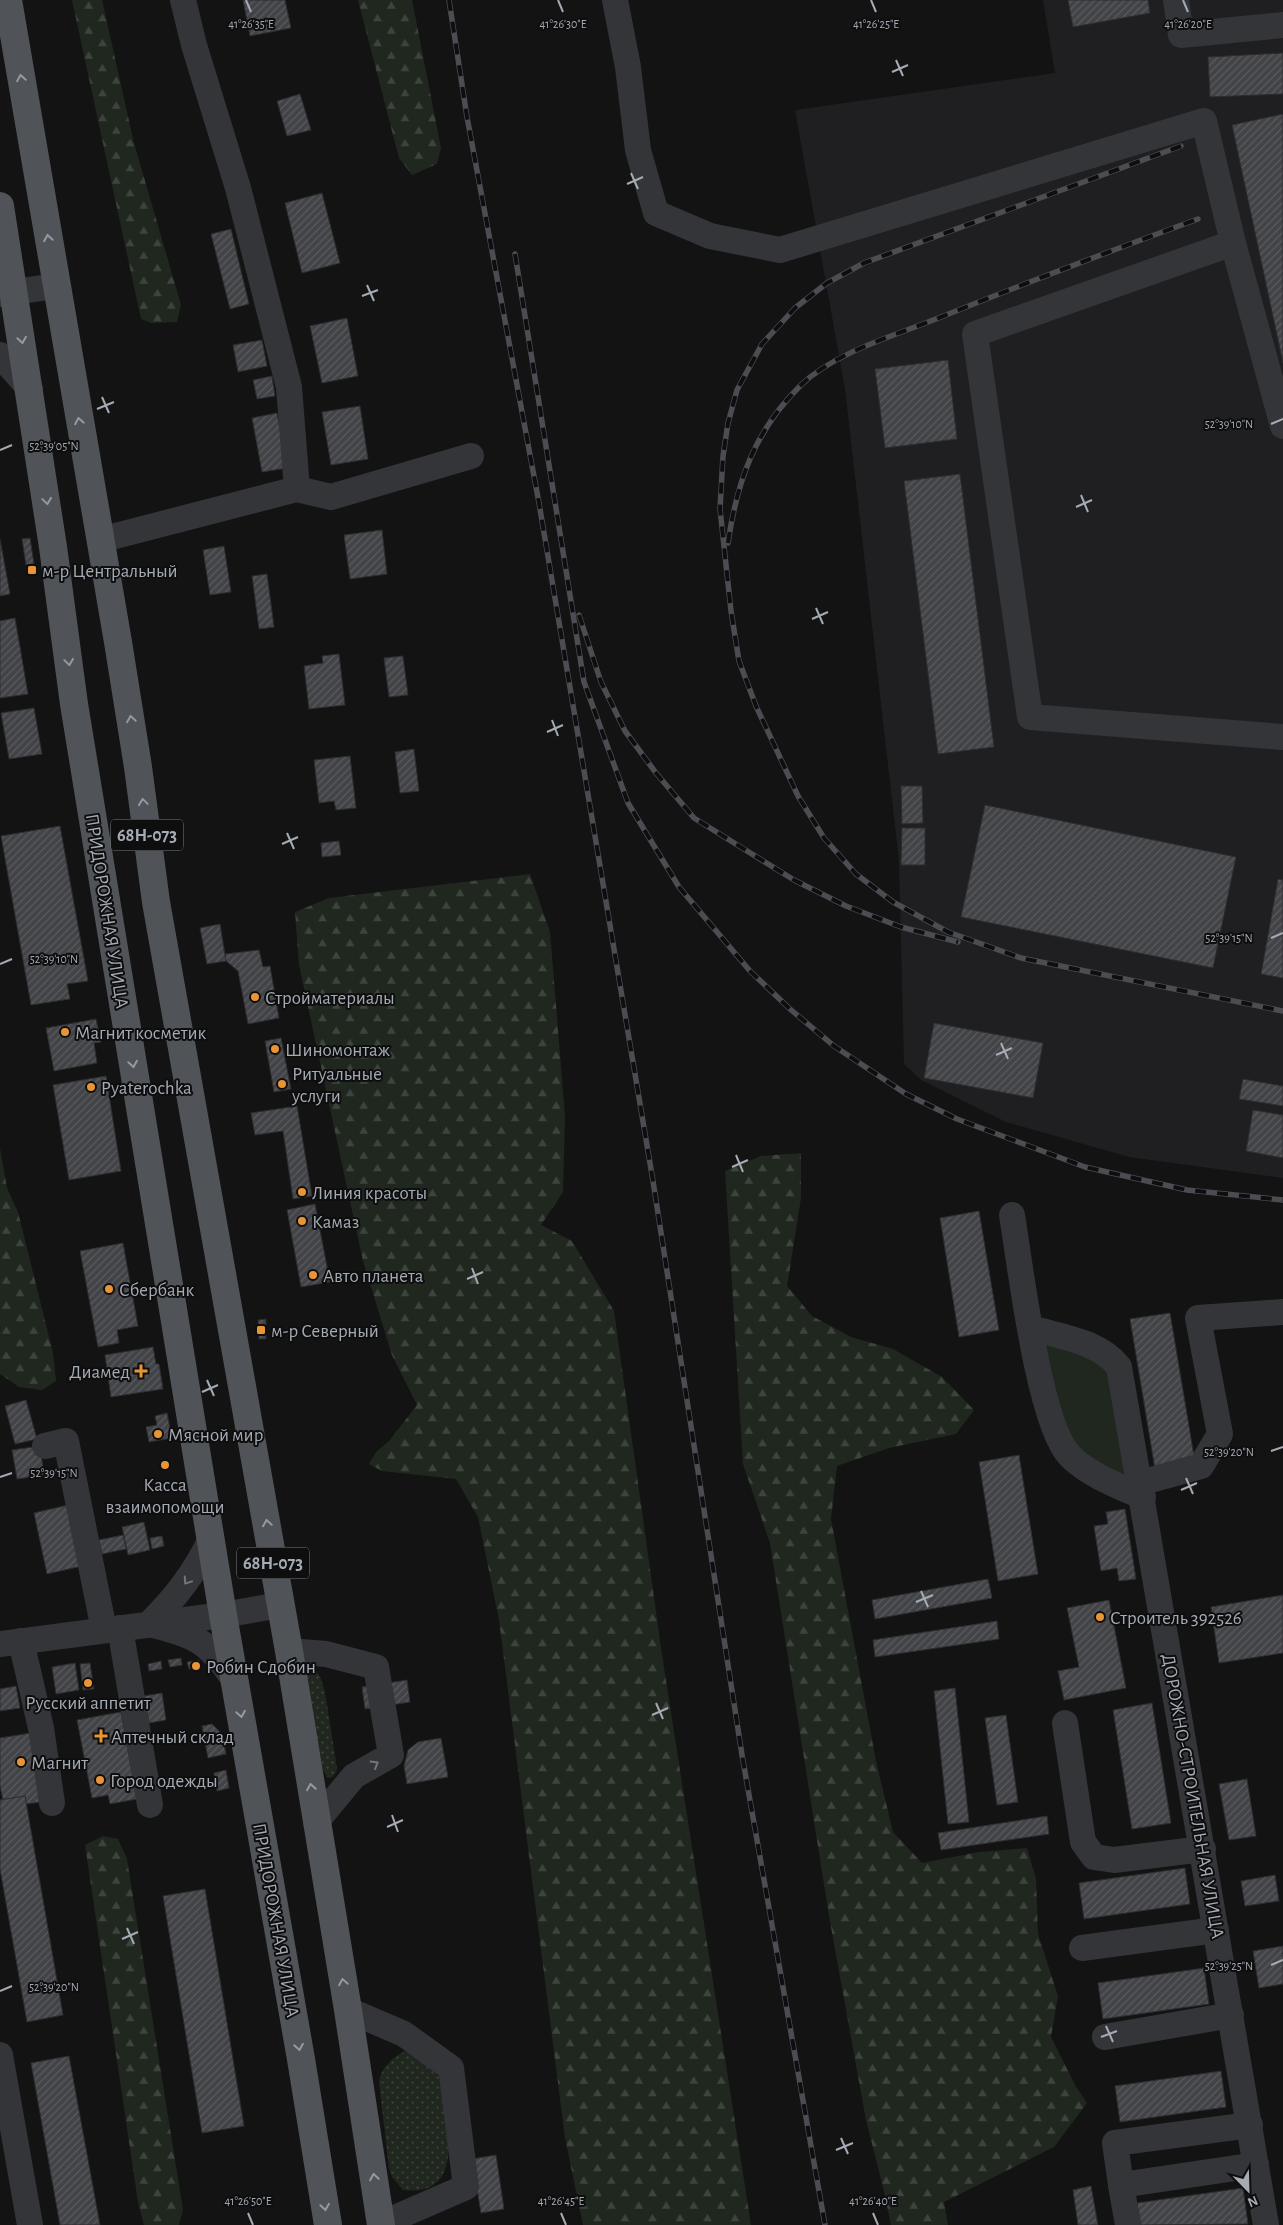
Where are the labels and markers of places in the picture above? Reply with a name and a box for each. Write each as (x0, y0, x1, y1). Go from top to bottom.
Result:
place label: м-р Центральный (42, 562, 178, 581)
marker: м-р Центральный (26, 564, 38, 576)
place label: Стройматериалы (265, 989, 395, 1008)
marker: Стройматериалы (249, 991, 261, 1003)
place label: Магнит косметик (75, 1024, 206, 1043)
marker: Магнит косметик (59, 1026, 71, 1038)
place label: Шиномонтаж (285, 1041, 391, 1060)
marker: Шиномонтаж (269, 1043, 281, 1055)
place label: Ритуальные услуги (291, 1065, 382, 1106)
marker: Ритуальные услуги (276, 1078, 288, 1090)
place label: Pyaterochka (101, 1079, 192, 1098)
marker: Pyaterochka (85, 1081, 97, 1093)
place label: Линия красоты (312, 1184, 427, 1203)
marker: Линия красоты (296, 1186, 308, 1198)
place label: Камаз (312, 1213, 359, 1232)
marker: Камаз (296, 1215, 308, 1227)
place label: Авто планета (323, 1267, 424, 1286)
marker: Авто планета (307, 1269, 319, 1281)
place label: Сбербанк (119, 1281, 195, 1300)
marker: Сбербанк (103, 1283, 115, 1295)
place label: м-р Северный (271, 1322, 379, 1341)
marker: м-р Северный (255, 1324, 267, 1336)
place label: Диамед (69, 1363, 130, 1382)
marker: Диамед (134, 1364, 148, 1378)
place label: Мясной мир (168, 1426, 263, 1445)
marker: Мясной мир (152, 1428, 164, 1440)
marker: Касса взаимопомощи (159, 1459, 171, 1471)
place label: Касса взаимопомощи (106, 1476, 224, 1517)
place label: Строитель 392526 (1110, 1609, 1242, 1628)
marker: Строитель 392526 (1094, 1611, 1106, 1623)
place label: Робин Сдобин (206, 1658, 316, 1677)
marker: Робин Сдобин (190, 1660, 202, 1672)
marker: Русский аппетит (82, 1677, 94, 1689)
place label: Русский аппетит (25, 1694, 151, 1713)
place label: Аптечный склад (111, 1728, 234, 1747)
marker: Аптечный склад (95, 1730, 107, 1742)
place label: Магнит (31, 1754, 88, 1773)
marker: Магнит (15, 1756, 27, 1768)
place label: Город одежды (110, 1772, 218, 1791)
marker: Город одежды (94, 1774, 106, 1786)

